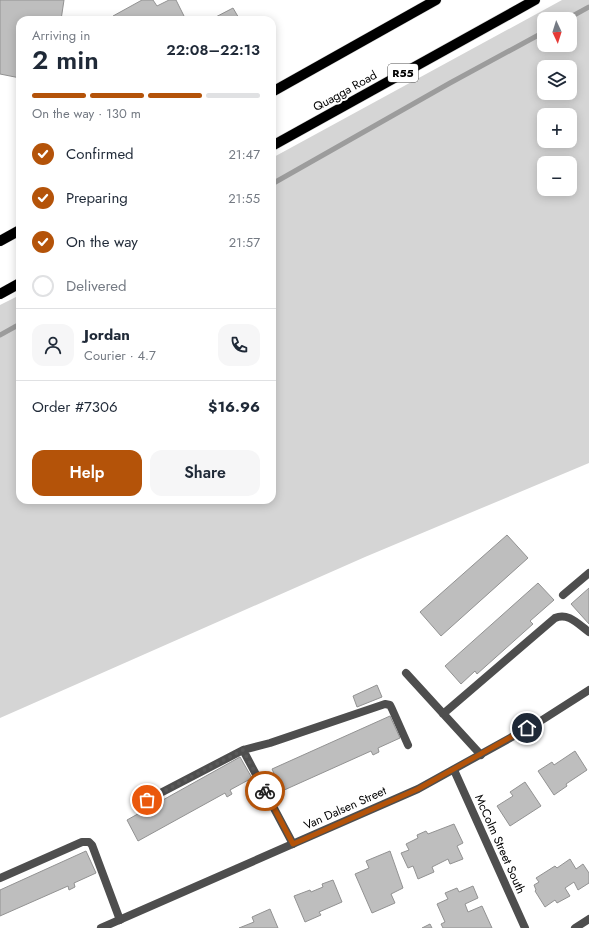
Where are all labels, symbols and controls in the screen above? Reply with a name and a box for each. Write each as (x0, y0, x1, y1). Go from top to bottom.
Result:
north arrow (537, 12, 577, 52)
map controls (537, 12, 577, 196)
text: Arriving in (32, 26, 90, 45)
text: 22:08–22:13 (166, 39, 260, 61)
text: 2 min (32, 41, 99, 79)
button: layers (537, 60, 577, 100)
road number: R55 (388, 64, 418, 82)
street label: Quagga Road (310, 66, 380, 116)
text: On the way · 130 m (32, 104, 141, 123)
button: + (537, 108, 577, 148)
icon: check (32, 143, 54, 165)
text: Confirmed (66, 143, 134, 165)
text: 21:47 (228, 145, 260, 164)
button: − (537, 156, 577, 196)
icon: check (32, 187, 54, 209)
text: Preparing (66, 187, 128, 209)
text: 21:55 (228, 189, 260, 208)
icon: check (32, 231, 54, 253)
text: On the way (66, 231, 138, 253)
text: 21:57 (229, 233, 260, 252)
text: Delivered (66, 275, 127, 297)
button: person (32, 324, 74, 366)
text: Jordan (84, 324, 130, 346)
button: phone (218, 324, 260, 366)
text: Courier · 4.7 (84, 346, 156, 365)
text: Order #7306 (32, 396, 118, 418)
text: $16.96 (208, 396, 260, 418)
button: Help (32, 450, 142, 496)
button: Share (150, 450, 260, 496)
pin (510, 711, 544, 745)
icon: home (516, 717, 538, 739)
courier (245, 771, 285, 811)
icon: bike (254, 780, 276, 802)
street label: Van Dalsen Street (301, 782, 389, 834)
pin (130, 783, 164, 817)
icon: bag (136, 789, 158, 811)
street label: McColm Street South (470, 792, 530, 896)

